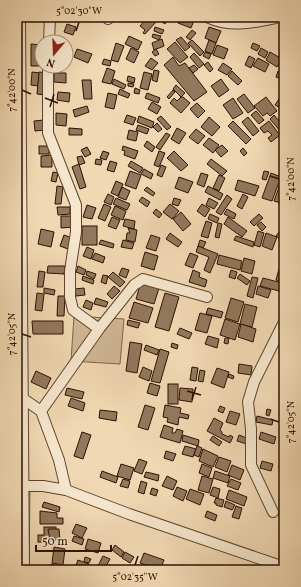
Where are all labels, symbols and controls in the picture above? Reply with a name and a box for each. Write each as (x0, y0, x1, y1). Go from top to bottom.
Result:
text: 5°02'30"W (56, 4, 102, 18)
north arrow (34, 34, 74, 74)
text: N (45, 54, 57, 70)
text: 7°42'00"N (5, 68, 19, 112)
text: 7°42'00"N (284, 157, 298, 201)
text: 7°42'05"N (5, 312, 19, 355)
text: 7°42'05"N (284, 400, 298, 443)
scale bar (36, 527, 111, 553)
text: 50 m (42, 534, 68, 550)
text: 5°02'35"W (112, 570, 158, 584)

